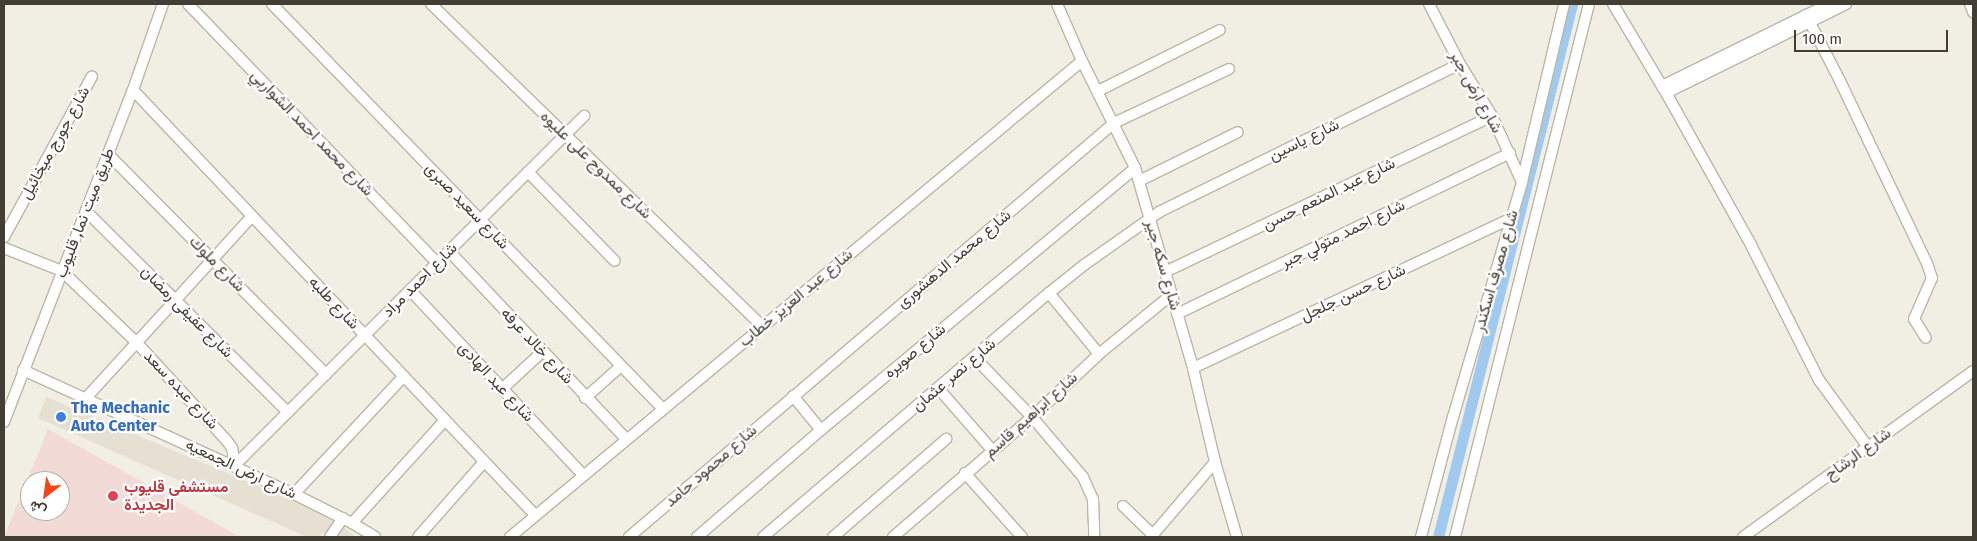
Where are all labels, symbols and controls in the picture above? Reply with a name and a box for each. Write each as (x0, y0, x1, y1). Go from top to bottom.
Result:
scale bar (1797, 20, 1951, 52)
text: 100 m (1802, 30, 1842, 48)
street label: شارع ارض جبر (1446, 48, 1506, 136)
street label: شارع محمد احمد الشواربي (247, 66, 377, 200)
street label: شارع جورج ميخائيل (16, 83, 94, 203)
street label: شارع ممدوح على عليوه (536, 107, 656, 223)
street label: شارع ياسين (1266, 115, 1342, 165)
street label: طريق ميت نما, قليوب (51, 145, 119, 281)
street label: شارع عبد المنعم حسن (1260, 154, 1398, 234)
street label: شارع سعيد صبرى (421, 159, 513, 253)
street label: شارع احمد متولي جبر (1278, 196, 1408, 272)
street label: شارع محمد الدهشورى (893, 206, 1015, 312)
street label: شارع مصرف اسكندر (1469, 208, 1523, 334)
street label: شارع سكه جير (1141, 218, 1185, 312)
street label: شارع ملوك (185, 232, 249, 296)
street label: شارع احمد مراد (379, 239, 461, 321)
street label: شارع عبد العزيز خطاب (735, 245, 857, 351)
street label: شارع حسن جلجل (1297, 260, 1409, 326)
street label: شارع عفيفى رمضان (137, 262, 237, 362)
street label: شارع طلبه (305, 272, 363, 334)
street label: شارع خالد عرفه (497, 304, 577, 388)
street label: شارع صويره (880, 320, 950, 382)
street label: شارع نصر عثمان (908, 334, 1000, 416)
street label: شارع عبد الهادى (454, 338, 538, 426)
street label: شارع عبده سعد (140, 347, 222, 433)
street label: شارع ابراهيم قاسم (980, 368, 1082, 462)
place label: The Mechanic Auto Center (71, 398, 170, 436)
marker: The Mechanic Auto Center (55, 411, 67, 423)
street label: شارع محمود حامد (661, 421, 761, 511)
street label: شارع الرشاح (1821, 424, 1895, 484)
street label: شارع ارض الجمعيه (182, 435, 300, 503)
north arrow (20, 471, 70, 521)
place label: مستشفى قليوب الجديدة (124, 477, 229, 515)
marker: مستشفى قليوب الجديدة (106, 489, 120, 503)
text: ش (26, 497, 49, 520)

